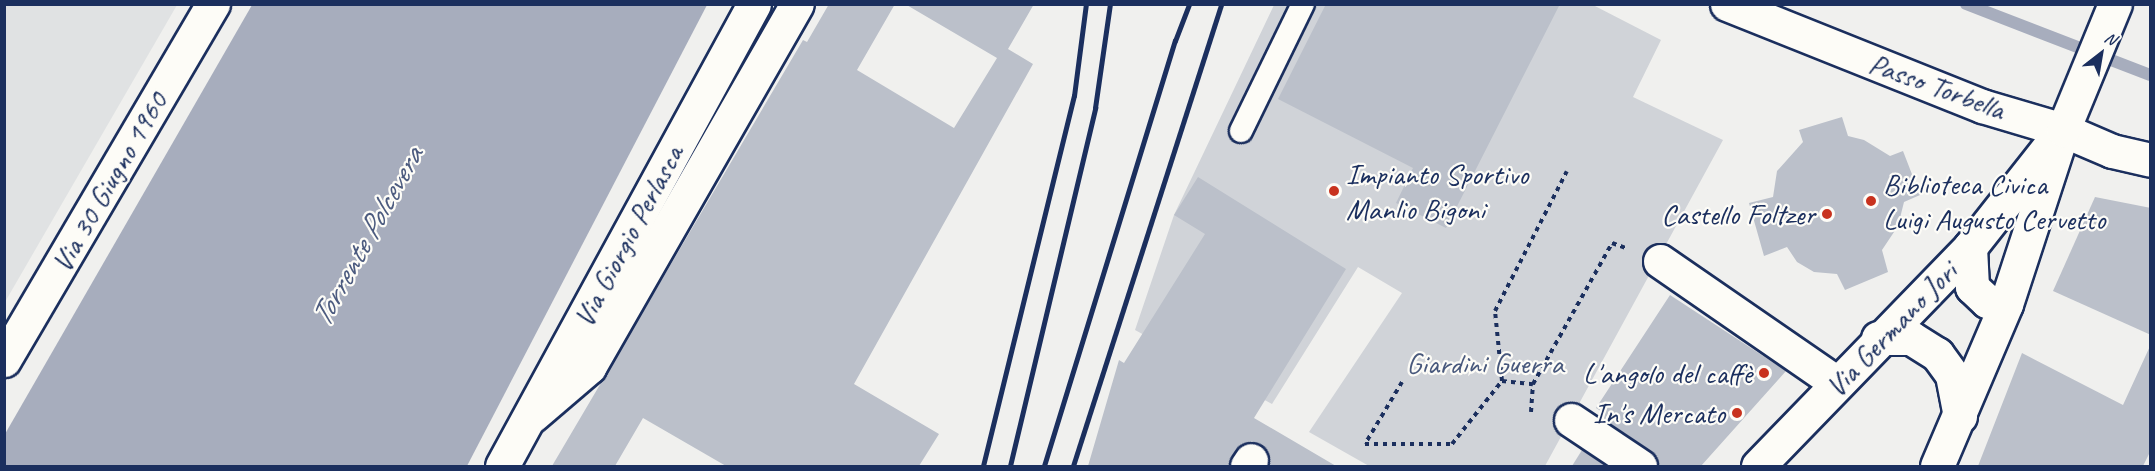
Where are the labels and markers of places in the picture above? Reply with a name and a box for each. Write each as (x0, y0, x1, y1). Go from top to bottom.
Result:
place label: Impianto Sportivo Manlio Bigoni (1346, 156, 1528, 226)
place label: Biblioteca Civica Luigi Augusto Cervetto (1883, 166, 2105, 237)
marker: Impianto Sportivo Manlio Bigoni (1327, 184, 1341, 198)
marker: Biblioteca Civica Luigi Augusto Cervetto (1864, 194, 1878, 208)
place label: Castello Foltzer (1661, 196, 1815, 232)
marker: Castello Foltzer (1820, 207, 1834, 221)
place label: L'angolo del caffè (1583, 355, 1752, 391)
marker: L'angolo del caffè (1757, 366, 1771, 380)
place label: In's Mercato (1594, 395, 1725, 431)
marker: In's Mercato (1730, 406, 1744, 420)

